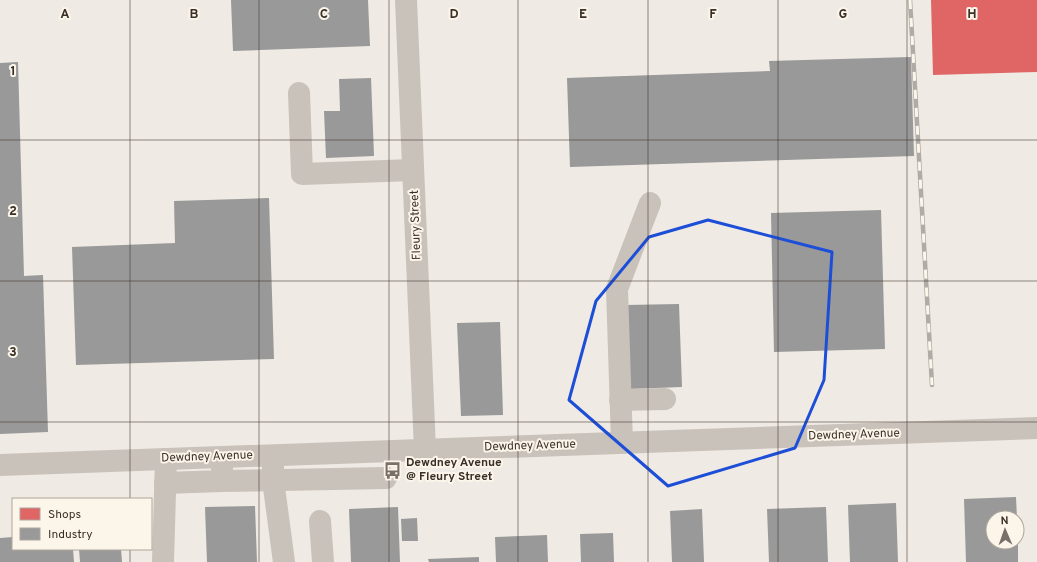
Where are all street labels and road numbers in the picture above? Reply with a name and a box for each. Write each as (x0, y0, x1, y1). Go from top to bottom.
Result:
street label: Fleury Street (407, 190, 425, 260)
street label: Dewdney Avenue (808, 425, 900, 445)
street label: Dewdney Avenue (484, 436, 576, 456)
street label: Dewdney Avenue (161, 447, 253, 467)

